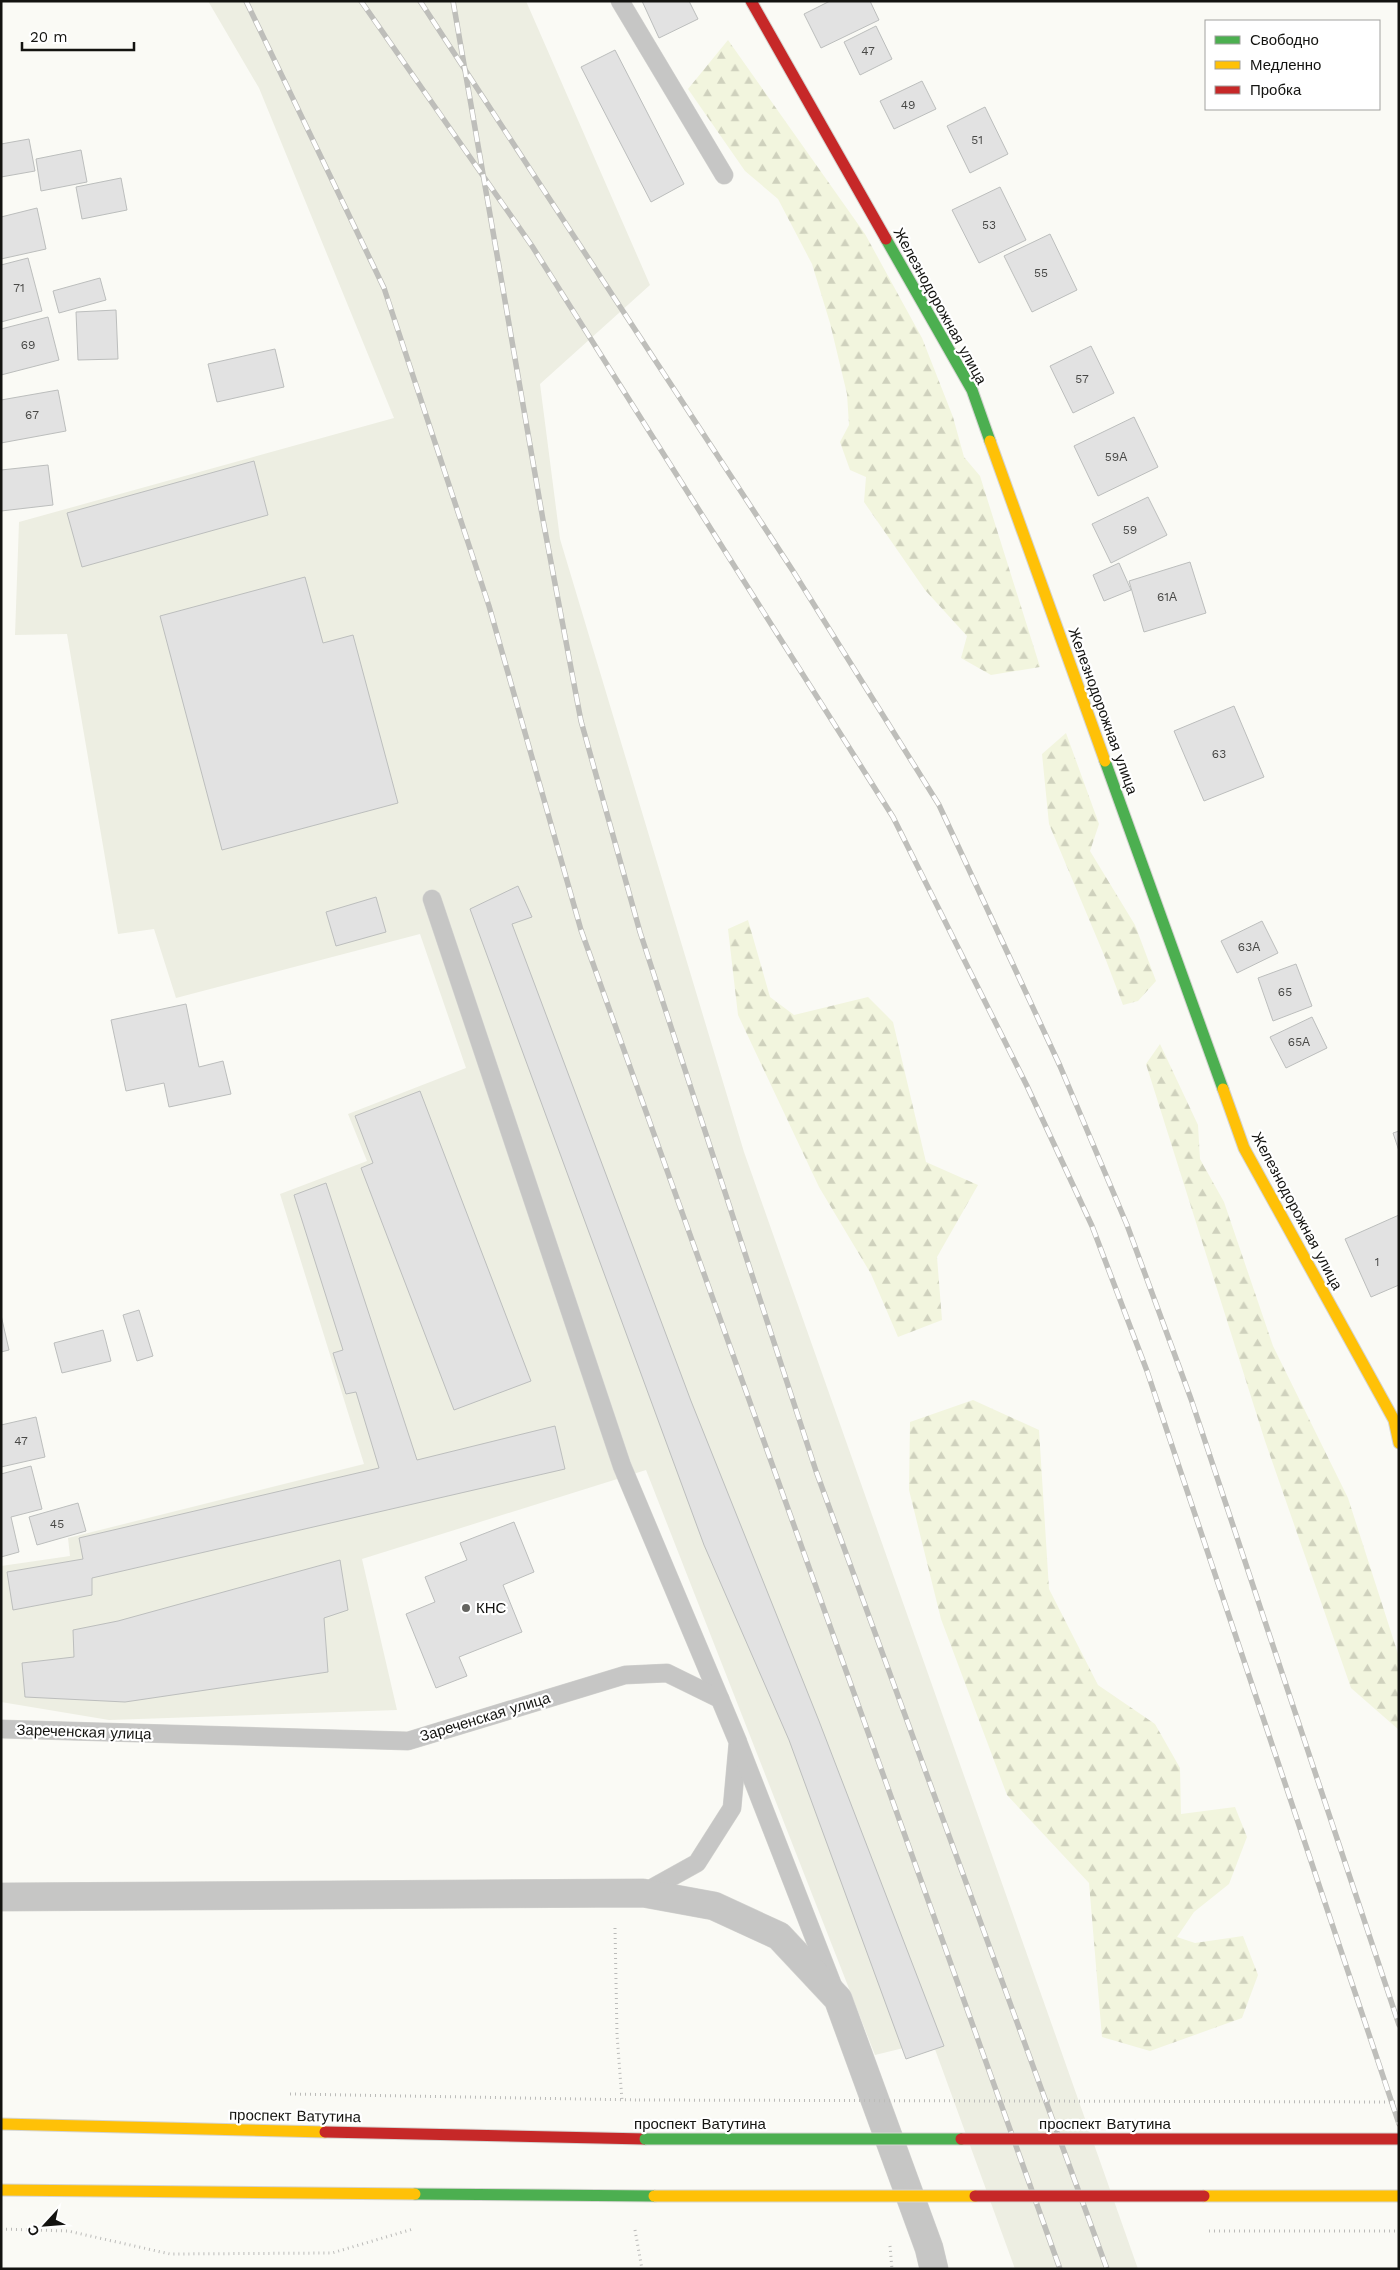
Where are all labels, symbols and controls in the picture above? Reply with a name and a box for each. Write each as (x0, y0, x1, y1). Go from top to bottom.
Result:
scale bar (22, 20, 135, 52)
legend (1205, 20, 1380, 110)
text: 20 m (30, 28, 68, 46)
text: Свободно (1250, 31, 1319, 49)
house number: 47 (861, 44, 875, 58)
text: Медленно (1250, 56, 1321, 74)
text: Пробка (1250, 81, 1302, 99)
house number: 49 (901, 98, 915, 112)
house number: 51 (971, 133, 983, 147)
house number: 53 (982, 218, 996, 232)
street label: Железнодорожная улица (889, 225, 991, 388)
house number: 55 (1034, 266, 1048, 280)
house number: 71 (13, 281, 25, 295)
house number: 69 (21, 338, 35, 352)
house number: 57 (1075, 372, 1089, 386)
house number: 67 (25, 408, 39, 422)
house number: 59А (1105, 450, 1127, 464)
house number: 59 (1123, 523, 1137, 537)
house number: 61А (1157, 590, 1177, 604)
street label: Железнодорожная улица (1064, 625, 1142, 797)
house number: 63 (1212, 747, 1226, 761)
house number: 63А (1238, 940, 1260, 954)
house number: 65 (1278, 985, 1292, 999)
house number: 65А (1288, 1035, 1310, 1049)
street label: Железнодорожная улица (1248, 1129, 1347, 1294)
house number: 1 (1375, 1255, 1379, 1269)
house number: 47 (14, 1434, 28, 1448)
house number: 45 (50, 1517, 64, 1531)
place label: КНС (476, 1599, 507, 1617)
marker: КНС (460, 1602, 472, 1614)
street label: Зареченская улица (418, 1688, 553, 1745)
street label: Зареченская улица (16, 1721, 153, 1743)
street label: проспект Ватутина (229, 2106, 362, 2126)
street label: проспект Ватутина (634, 2115, 767, 2133)
street label: проспект Ватутина (1039, 2115, 1172, 2133)
north arrow (20, 2200, 70, 2250)
text: С (24, 2223, 43, 2239)

